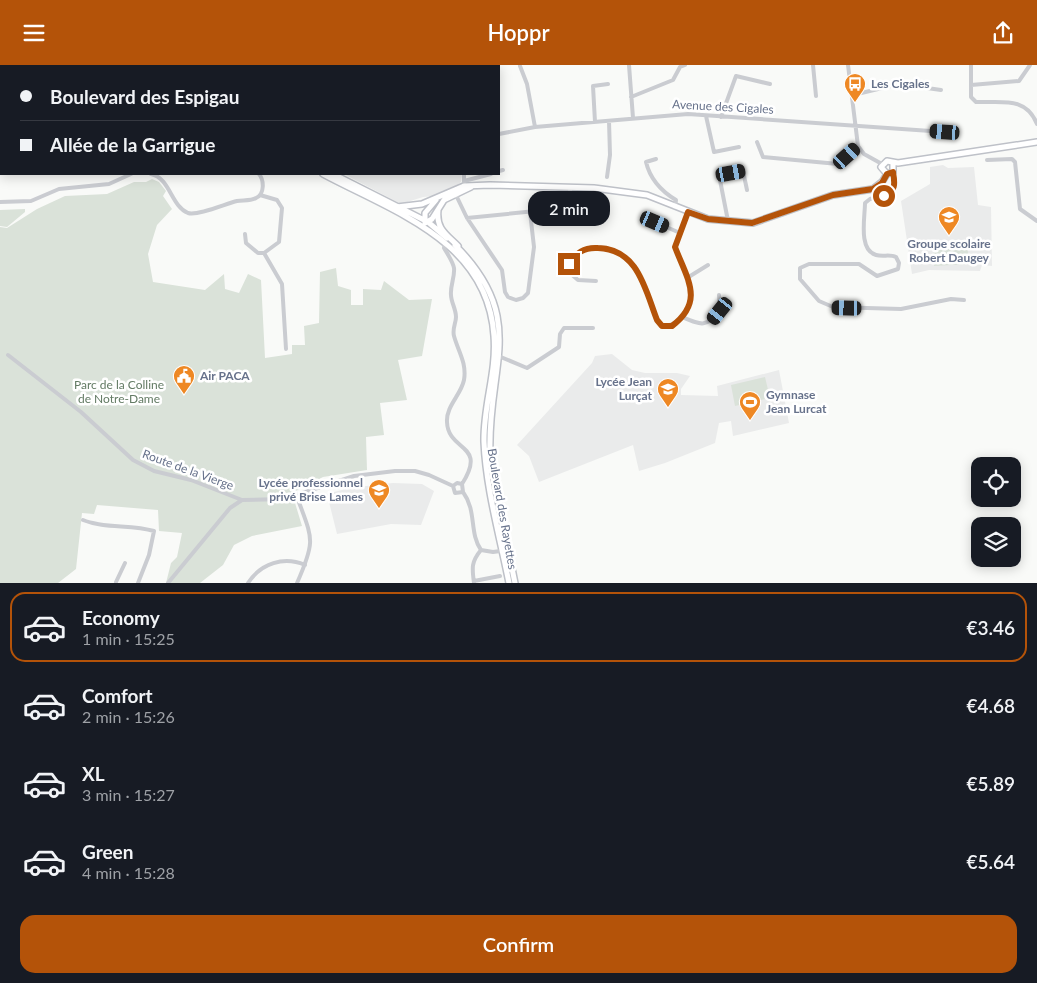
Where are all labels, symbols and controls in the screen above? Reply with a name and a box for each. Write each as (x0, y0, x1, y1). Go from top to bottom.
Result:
icon: menu (20, 19, 48, 47)
text: Hoppr (487, 19, 550, 46)
icon: share (989, 19, 1017, 47)
bus stop icon: Les Cigales (843, 72, 867, 103)
place label: Les Cigales (871, 76, 930, 91)
text: Boulevard des Espigau (50, 85, 239, 108)
street label: Avenue des Cigales (672, 96, 774, 117)
car (929, 123, 960, 141)
text: Allée de la Garrigue (50, 133, 215, 156)
car (830, 140, 863, 172)
car (714, 163, 747, 183)
route start (873, 185, 895, 207)
callout: 2 min (528, 191, 610, 227)
text: 2 min (549, 199, 589, 218)
school or university icon: Groupe scolaire Robert Daugey (937, 205, 961, 236)
car (638, 209, 671, 235)
place label: Groupe scolaire Robert Daugey (907, 236, 991, 265)
route end (558, 253, 580, 275)
car (704, 295, 735, 327)
car (831, 300, 862, 316)
public building icon: Air PACA (172, 364, 196, 395)
place label: Air PACA (199, 368, 250, 383)
place label: Lycée Jean Lurçat (595, 374, 653, 403)
park label: Parc de la Colline de Notre-Dame (74, 377, 164, 406)
school or university icon: Lycée Jean Lurçat (656, 377, 680, 408)
place label: Gymnase Jean Lurcat (766, 387, 827, 416)
sports icon: Gymnase Jean Lurcat (738, 390, 762, 421)
street label: Route de la Vierge (141, 446, 236, 493)
street label: Boulevard des Rayettes (484, 447, 521, 571)
map controls (971, 457, 1021, 567)
button: locate (971, 457, 1021, 507)
place label: Lycée professionnel privé Brise Lames (258, 475, 363, 504)
school or university icon: Lycée professionnel privé Brise Lames (367, 478, 391, 509)
button: layers (971, 517, 1021, 567)
icon: car (22, 605, 67, 650)
text: Economy (82, 606, 160, 629)
text: €3.46 (966, 616, 1015, 639)
text: 1 min · 15:25 (82, 629, 175, 648)
icon: car (22, 683, 67, 728)
text: Comfort (82, 684, 153, 707)
text: €4.68 (966, 694, 1015, 717)
text: 2 min · 15:26 (82, 707, 175, 726)
icon: car (22, 761, 67, 806)
text: XL (82, 762, 105, 785)
text: €5.89 (966, 772, 1015, 795)
text: 3 min · 15:27 (82, 785, 175, 804)
icon: car (22, 839, 67, 884)
text: Green (82, 840, 133, 863)
text: €5.64 (966, 850, 1015, 873)
text: 4 min · 15:28 (82, 863, 175, 882)
button: Confirm (20, 915, 1017, 973)

